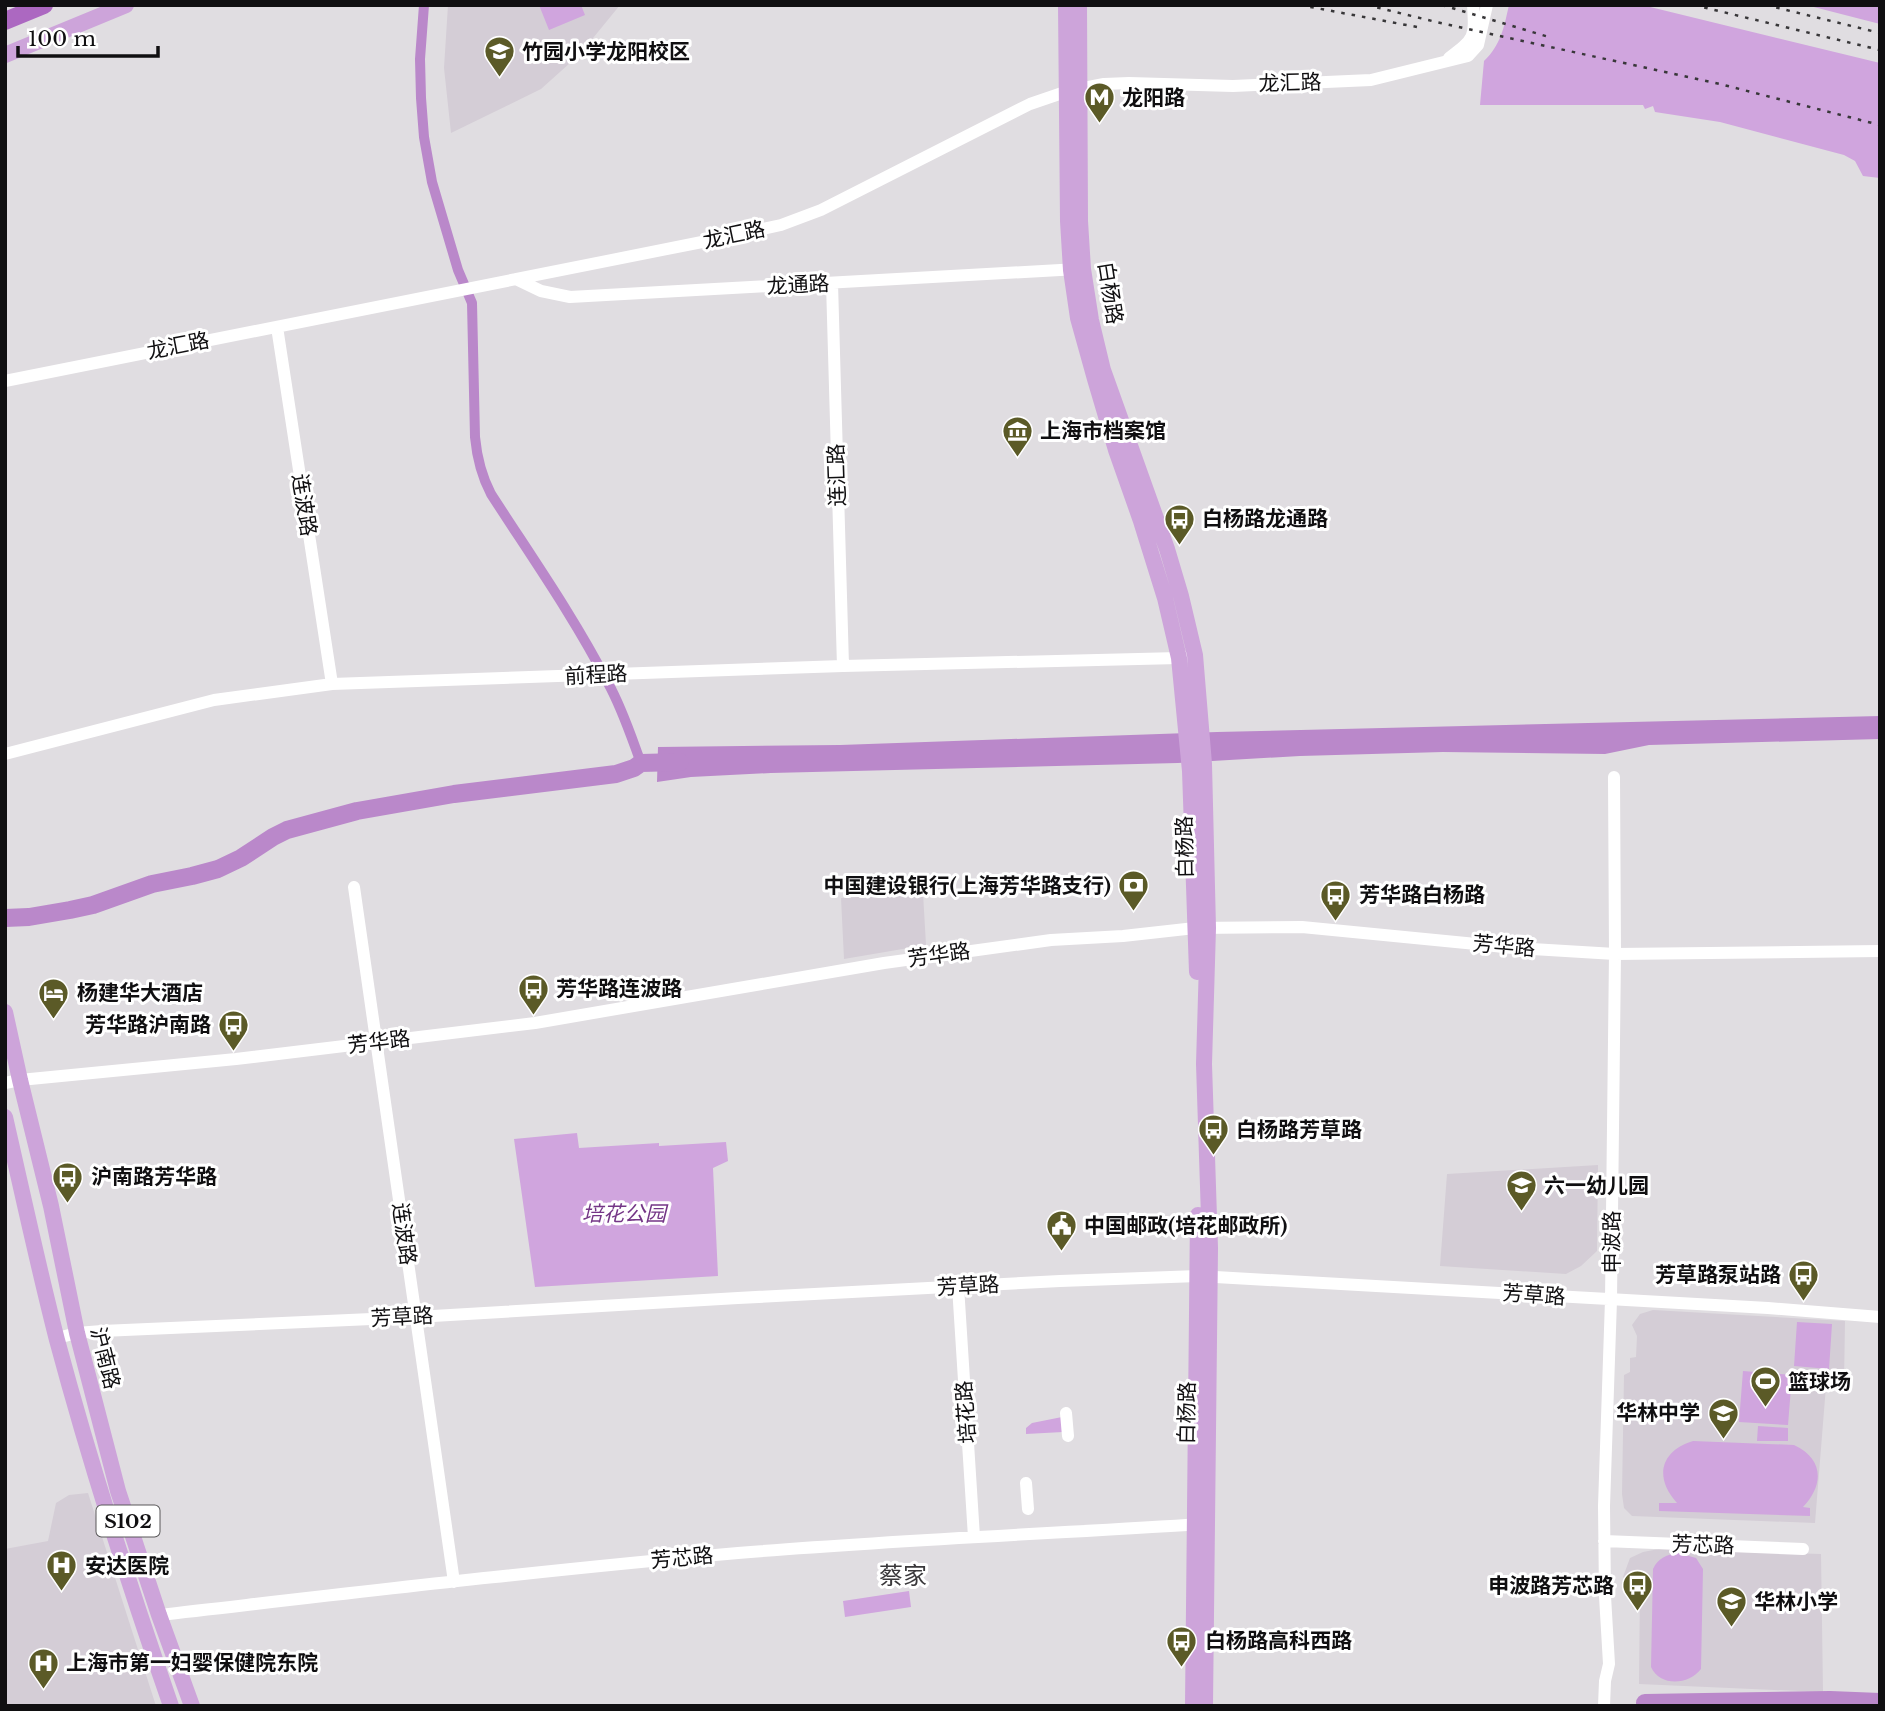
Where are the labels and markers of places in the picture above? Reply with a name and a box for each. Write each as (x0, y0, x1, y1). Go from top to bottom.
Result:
school or university icon: 竹园小学龙阳校区 (482, 35, 516, 79)
place label: 竹园小学龙阳校区 (522, 39, 690, 65)
metro station icon: 龙阳路 (1082, 81, 1116, 125)
place label: 龙阳路 (1122, 85, 1185, 111)
museum icon: 上海市档案馆 (1000, 414, 1034, 458)
place label: 上海市档案馆 (1040, 418, 1166, 444)
bus stop icon: 白杨路龙通路 (1162, 502, 1196, 546)
place label: 白杨路龙通路 (1202, 506, 1328, 532)
bank icon: 中国建设银行(上海芳华路支行) (1117, 869, 1151, 913)
place label: 中国建设银行(上海芳华路支行) (824, 873, 1111, 899)
bus stop icon: 芳华路白杨路 (1319, 878, 1353, 922)
place label: 芳华路白杨路 (1359, 882, 1485, 908)
bus stop icon: 芳华路连波路 (516, 972, 550, 1016)
hotel icon: 杨建华大酒店 (37, 976, 71, 1020)
place label: 芳华路连波路 (556, 976, 682, 1002)
place label: 杨建华大酒店 (77, 980, 203, 1006)
bus stop icon: 芳华路沪南路 (217, 1008, 251, 1052)
place label: 芳华路沪南路 (85, 1012, 211, 1038)
bus stop icon: 白杨路芳草路 (1196, 1113, 1230, 1157)
place label: 白杨路芳草路 (1236, 1117, 1362, 1143)
bus stop icon: 沪南路芳华路 (51, 1160, 85, 1204)
place label: 沪南路芳华路 (91, 1164, 217, 1190)
school or university icon: 六一幼儿园 (1504, 1169, 1538, 1213)
place label: 六一幼儿园 (1544, 1173, 1649, 1199)
public building icon: 中国邮政(培花邮政所) (1044, 1209, 1078, 1253)
place label: 中国邮政(培花邮政所) (1084, 1213, 1287, 1239)
bus stop icon: 芳草路泵站路 (1787, 1258, 1821, 1302)
place label: 芳草路泵站路 (1655, 1262, 1781, 1288)
sports icon: 篮球场 (1748, 1365, 1782, 1409)
place label: 篮球场 (1788, 1369, 1851, 1395)
school or university icon: 华林中学 (1706, 1396, 1740, 1440)
place label: 华林中学 (1616, 1400, 1700, 1426)
hospital icon: 安达医院 (45, 1549, 79, 1593)
place label: 安达医院 (85, 1553, 169, 1579)
bus stop icon: 申波路芳芯路 (1620, 1569, 1654, 1613)
place label: 申波路芳芯路 (1488, 1573, 1614, 1599)
school or university icon: 华林小学 (1714, 1585, 1748, 1629)
place label: 华林小学 (1754, 1589, 1838, 1615)
bus stop icon: 白杨路高科西路 (1165, 1624, 1199, 1668)
place label: 白杨路高科西路 (1205, 1628, 1352, 1654)
hospital icon: 上海市第一妇婴保健院东院 (26, 1646, 60, 1690)
place label: 上海市第一妇婴保健院东院 (66, 1650, 318, 1676)

